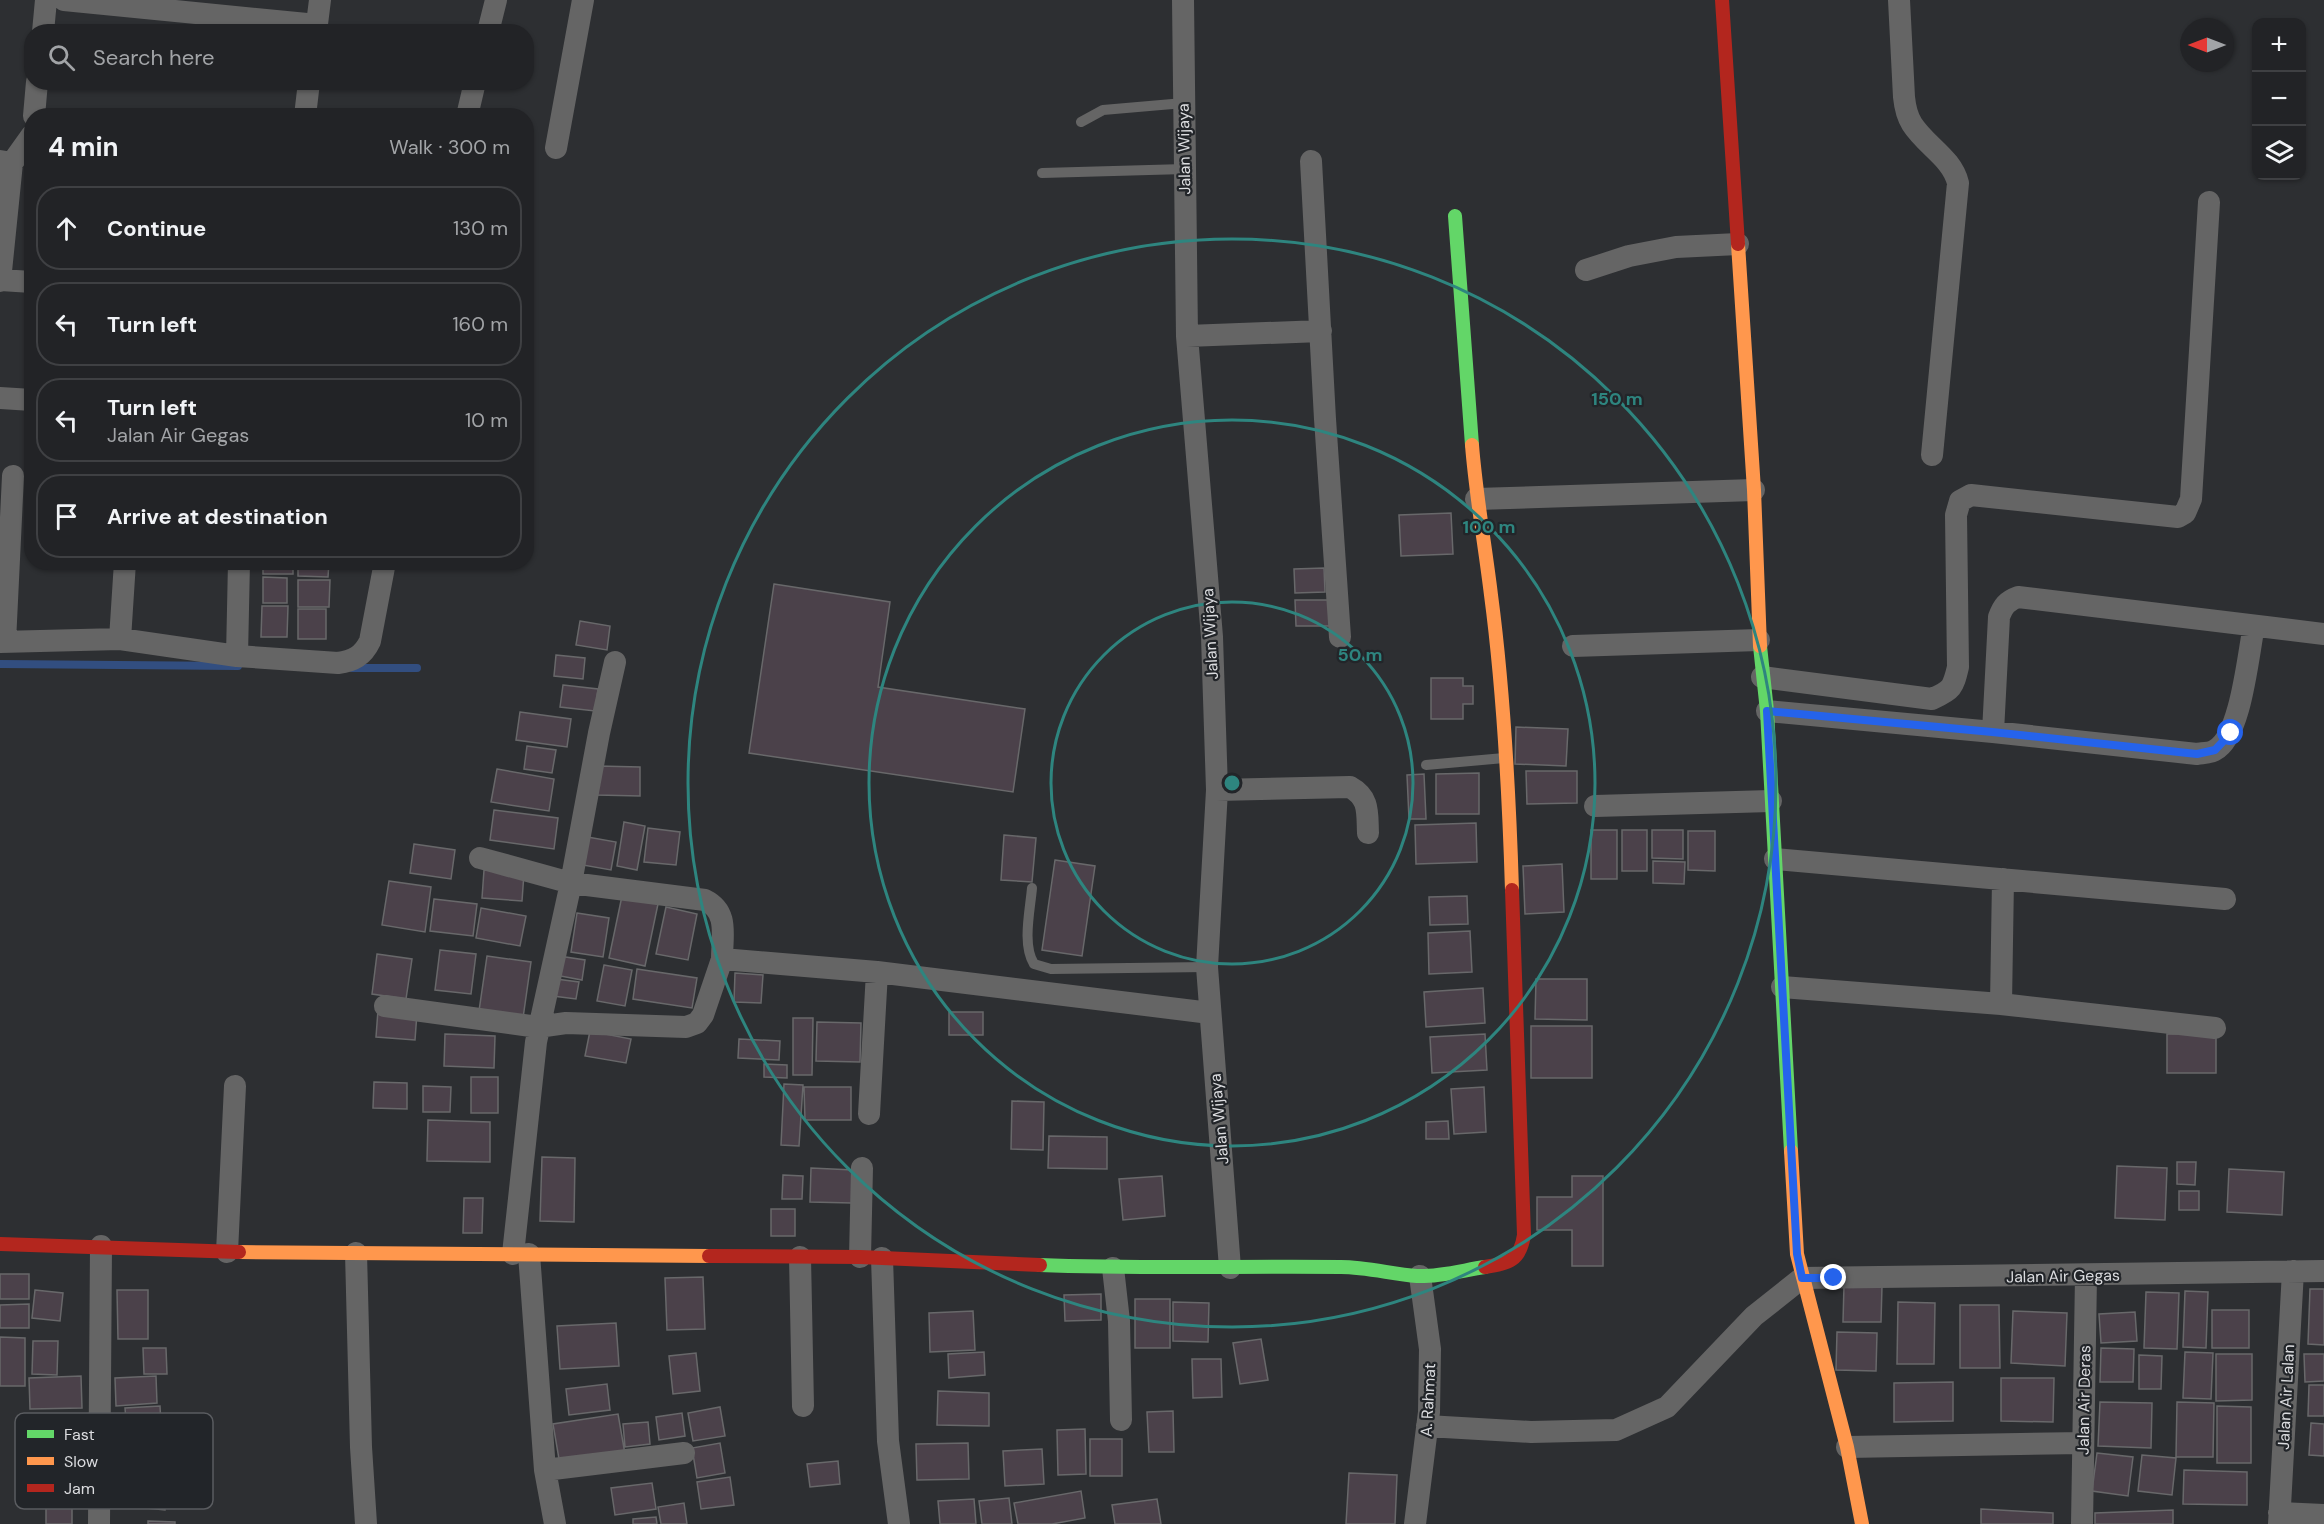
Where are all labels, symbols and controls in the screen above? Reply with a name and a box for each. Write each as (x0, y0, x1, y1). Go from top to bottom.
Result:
north arrow (2180, 18, 2234, 72)
map controls (2252, 18, 2306, 180)
button: + (2252, 18, 2306, 72)
search box (24, 24, 534, 90)
icon: search (45, 41, 78, 74)
text: Search here (93, 43, 214, 72)
button: − (2252, 72, 2306, 126)
street label: Jalan Wijaya (1173, 103, 1195, 195)
button: layers (2252, 126, 2306, 180)
text: 4 min (48, 130, 119, 164)
text: Walk · 300 m (389, 134, 510, 160)
icon: ahead (50, 212, 83, 245)
text: Continue (107, 214, 206, 243)
text: 130 m (453, 215, 508, 241)
icon: left (50, 308, 83, 341)
text: Turn left (107, 310, 197, 339)
text: 160 m (452, 311, 508, 337)
text: 150 m (1591, 387, 1643, 411)
text: Turn left (107, 393, 197, 422)
icon: left (50, 404, 83, 437)
text: 10 m (465, 407, 508, 433)
text: Jalan Air Gegas (107, 422, 249, 448)
icon: arrive (50, 500, 83, 533)
text: Arrive at destination (107, 502, 328, 531)
text: 100 m (1462, 515, 1516, 539)
street label: Jalan Wijaya (1197, 588, 1223, 680)
text: 50 m (1337, 643, 1383, 667)
route start (2217, 719, 2243, 745)
centre of rings (1222, 773, 1242, 793)
street label: Jalan Wijaya (1205, 1073, 1233, 1165)
route end (1820, 1264, 1846, 1290)
street label: Jalan Air Gegas (2006, 1265, 2120, 1287)
street label: Jalan Air Lalan (2273, 1344, 2299, 1450)
street label: Jalan Air Deras (2073, 1345, 2095, 1455)
street label: A. Rahmat (1416, 1362, 1440, 1438)
legend (15, 1413, 213, 1509)
text: Fast (64, 1424, 95, 1445)
text: Slow (64, 1451, 98, 1472)
text: Jam (64, 1478, 95, 1499)

